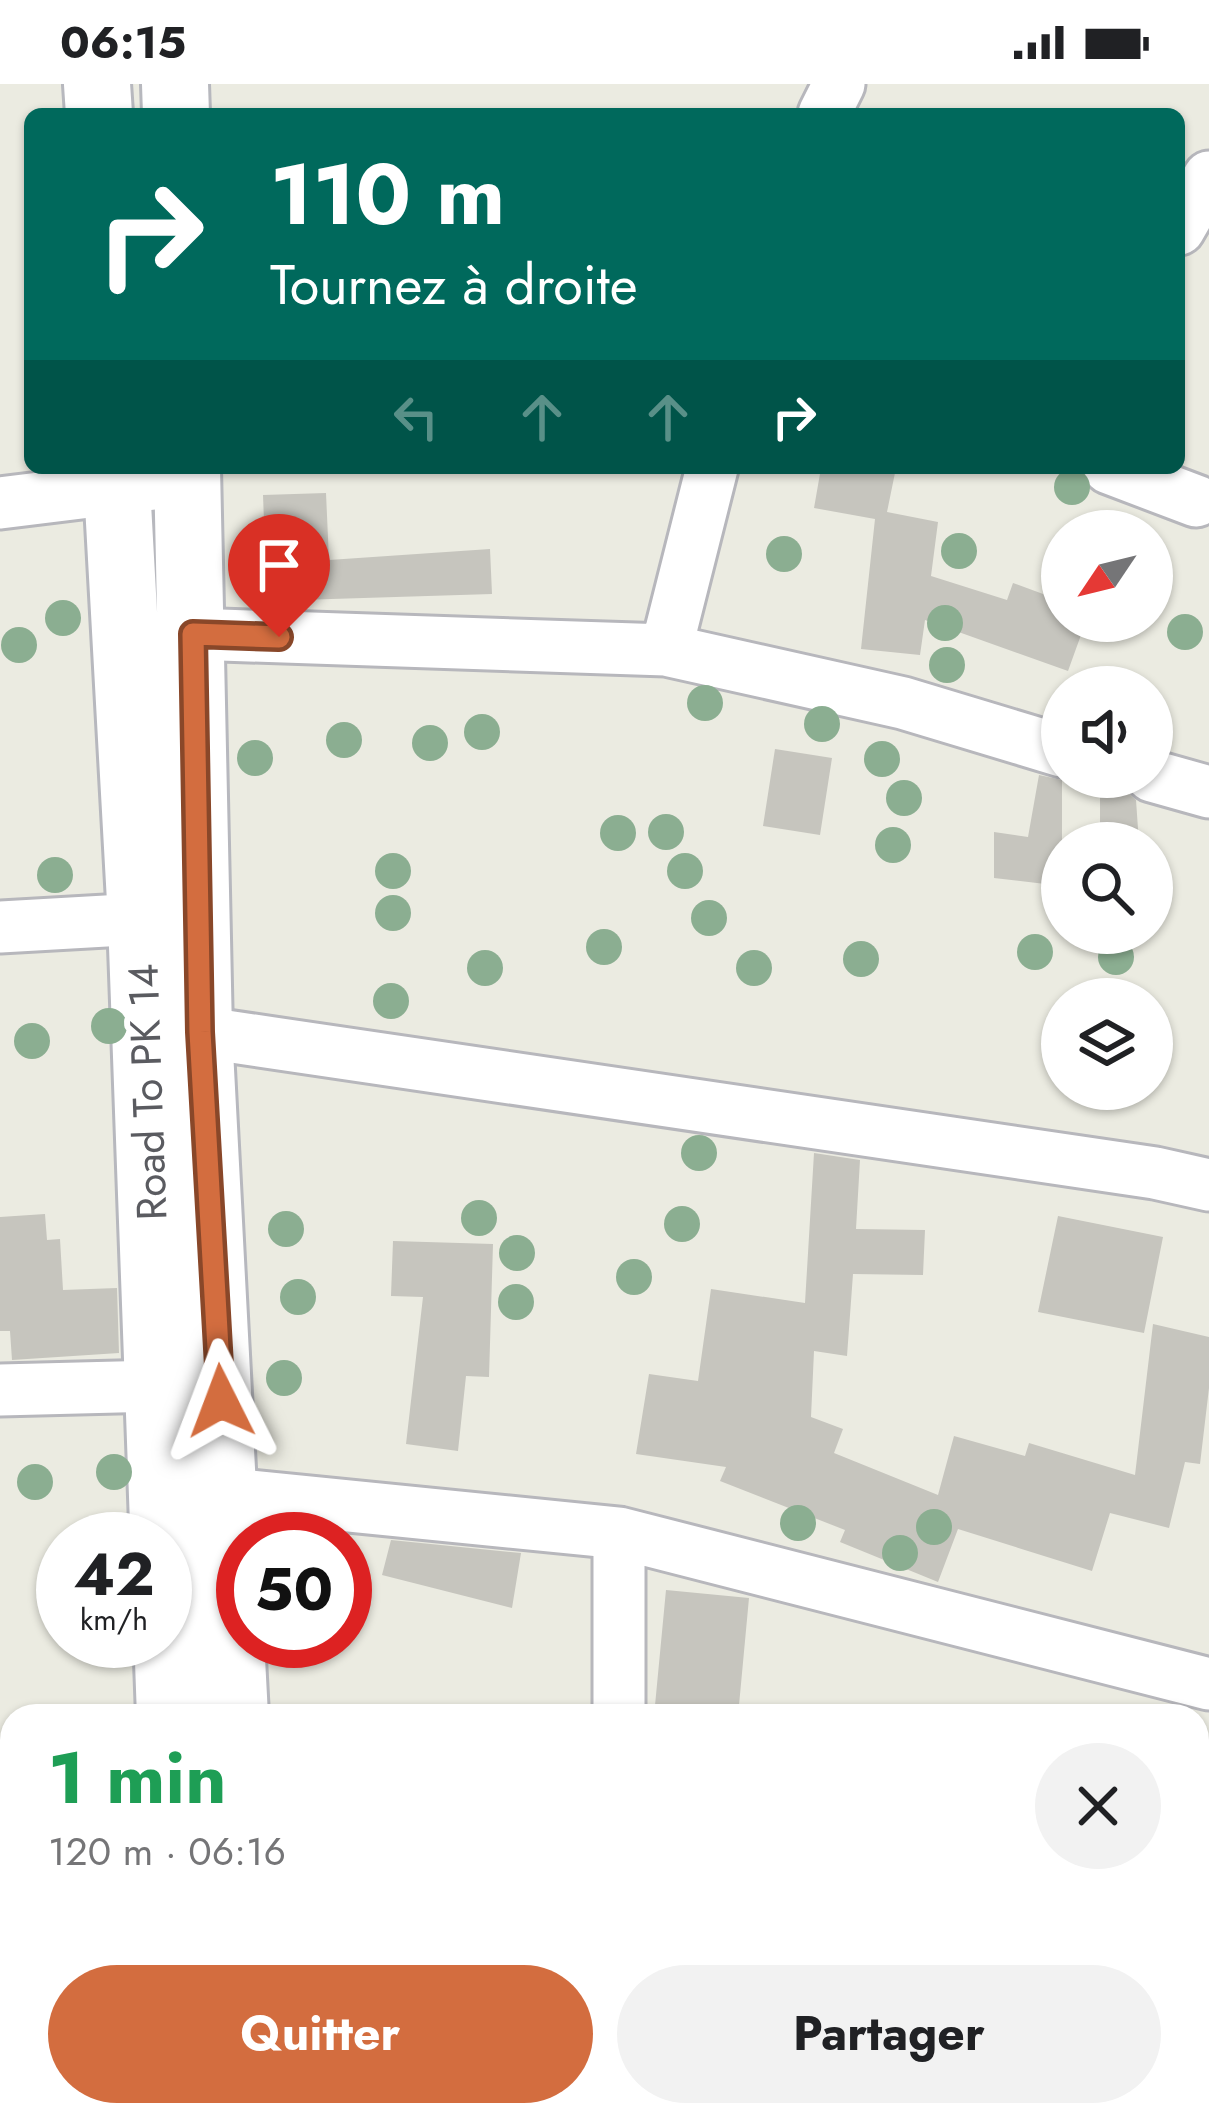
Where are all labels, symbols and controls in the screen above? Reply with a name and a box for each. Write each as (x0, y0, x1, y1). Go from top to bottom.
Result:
text: 06:15 (60, 10, 186, 75)
text: 110 m (270, 134, 505, 256)
icon: right (72, 156, 228, 312)
text: Tournez à droite (270, 246, 638, 324)
icon: left (383, 384, 449, 450)
icon: ahead (509, 384, 575, 450)
icon: ahead (635, 384, 701, 450)
icon: right (761, 384, 827, 450)
north arrow (1041, 510, 1173, 642)
map controls (1041, 510, 1173, 1110)
pin (228, 514, 330, 637)
icon: arrive (246, 532, 312, 598)
button: sound (1041, 666, 1173, 798)
button: search (1041, 822, 1173, 954)
street label: Road To PK 14 (113, 963, 182, 1221)
button: layers (1041, 978, 1173, 1110)
position arrow (158, 1338, 284, 1464)
speed limit sign: 50 (216, 1512, 372, 1668)
text: 42 (73, 1531, 155, 1618)
text: km/h (80, 1598, 148, 1641)
text: 1 min (48, 1726, 227, 1830)
button: close (1035, 1743, 1161, 1869)
text: 120 m · 06:16 (48, 1823, 286, 1880)
button: Quitter (48, 1965, 593, 2103)
button: Partager (617, 1965, 1161, 2103)

